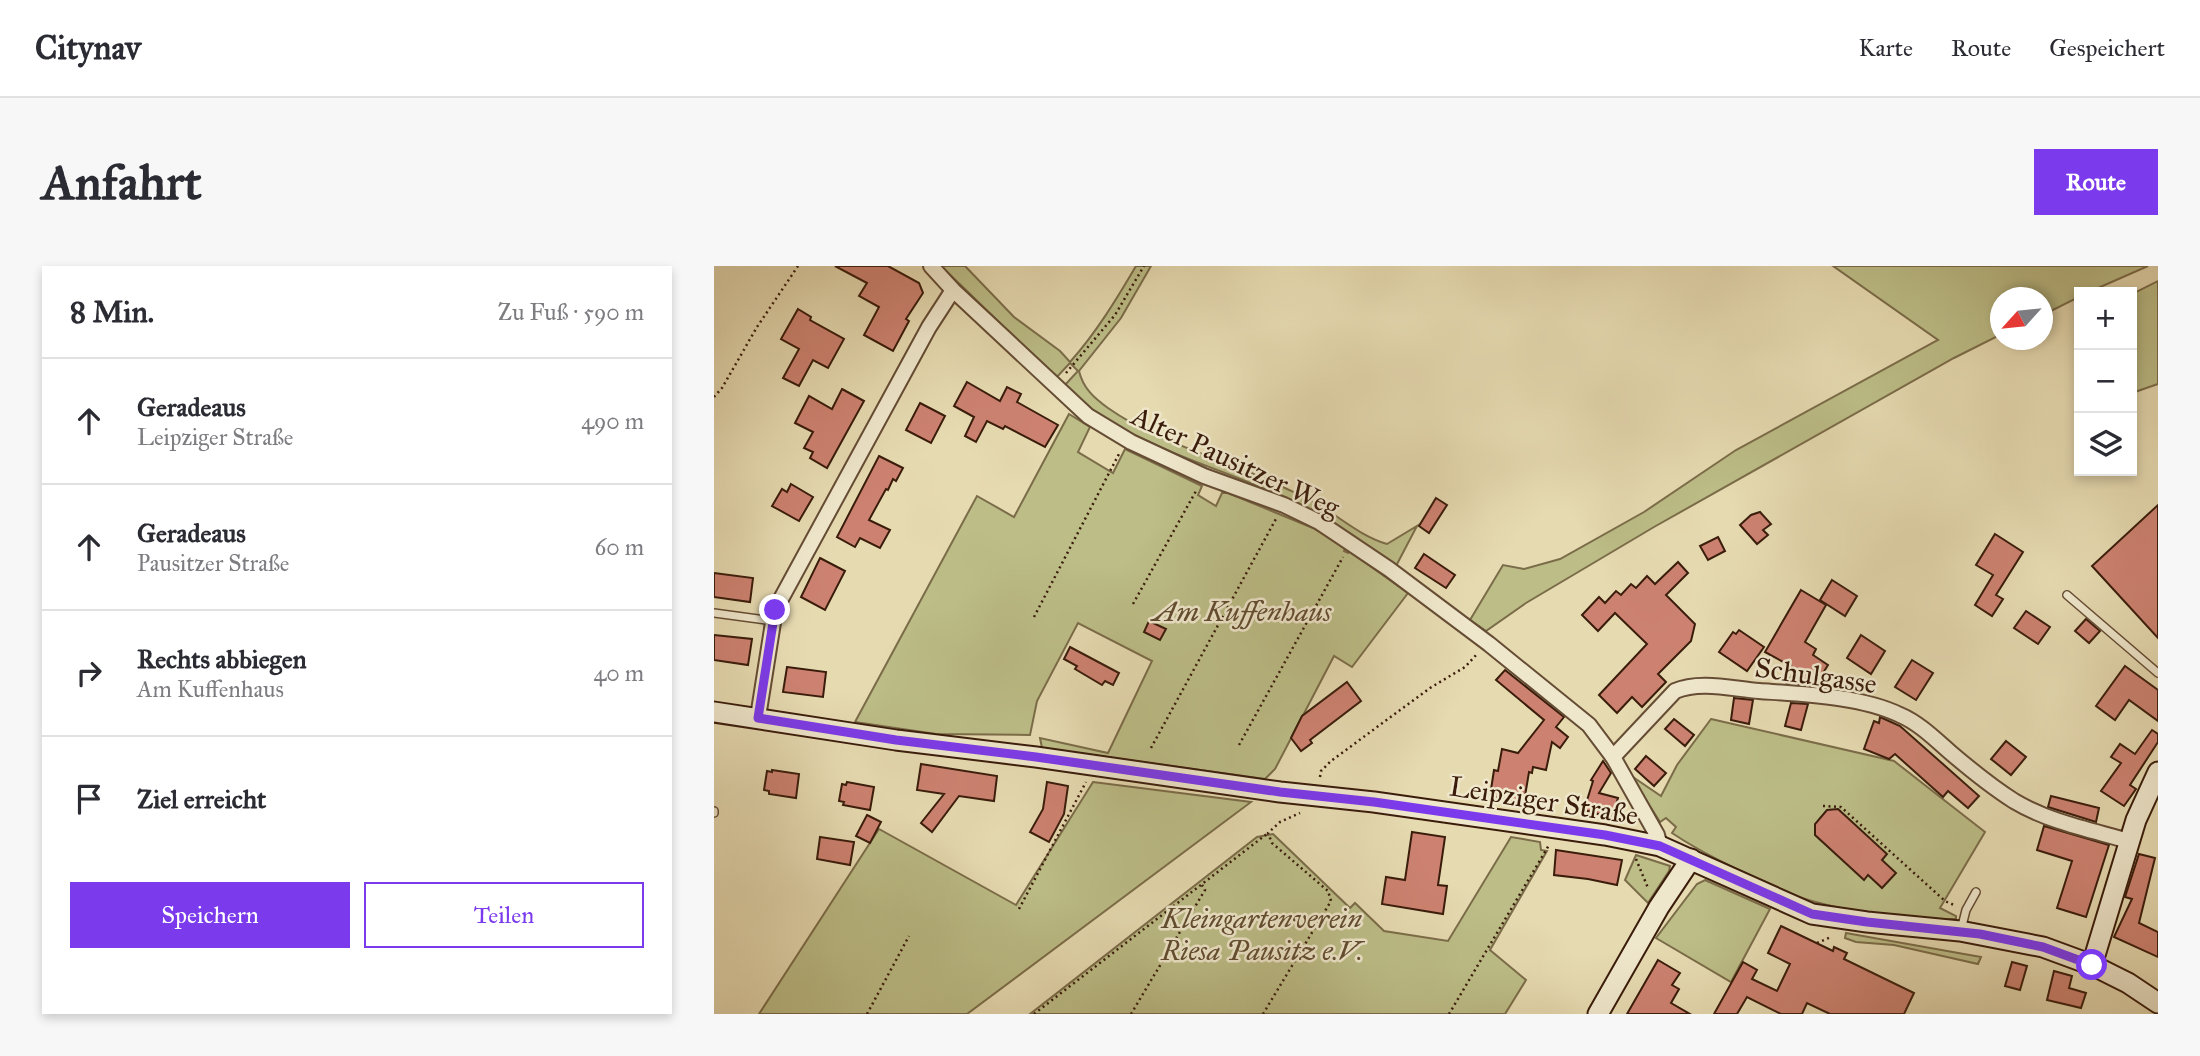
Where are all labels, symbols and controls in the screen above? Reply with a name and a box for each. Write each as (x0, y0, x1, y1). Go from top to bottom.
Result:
text: Citynav (35, 28, 141, 68)
text: Karte (1858, 33, 1913, 63)
text: Route (1951, 33, 2011, 63)
text: Gespeichert (2049, 33, 2165, 63)
button: Route (2034, 149, 2158, 215)
text: Anfahrt (42, 153, 202, 212)
north arrow (1990, 287, 2053, 350)
map controls (2074, 287, 2137, 476)
button: + (2074, 287, 2137, 350)
text: 8 Min. (70, 294, 154, 330)
text: Zu Fuß · 590 m (498, 298, 644, 326)
button: − (2074, 350, 2137, 413)
text: Geradeaus (137, 391, 246, 423)
street label: Alter Pausitzer Weg (1125, 397, 1346, 525)
icon: ahead (70, 402, 108, 440)
text: 490 m (581, 407, 644, 435)
button: layers (2074, 413, 2137, 476)
text: Leipziger Straße (137, 423, 293, 451)
text: Geradeaus (137, 517, 246, 549)
icon: ahead (70, 528, 108, 566)
text: 60 m (595, 533, 644, 561)
text: Pausitzer Straße (137, 549, 289, 577)
route end (759, 594, 790, 625)
park label: Am Kuffenhaus (1150, 594, 1332, 630)
text: Rechts abbiegen (137, 643, 307, 675)
street label: Schulgasse (1753, 650, 1879, 701)
icon: right (70, 654, 108, 692)
text: 40 m (594, 659, 644, 687)
text: Am Kuffenhaus (137, 675, 284, 703)
street label: Leipziger Straße (1447, 768, 1641, 833)
icon: arrive (70, 780, 108, 818)
text: Ziel erreicht (137, 783, 266, 815)
button: Speichern (70, 882, 350, 948)
button: Teilen (364, 882, 644, 948)
park label: Kleingartenverein Riesa Pausitz e.V. (1160, 901, 1366, 968)
route start (2076, 949, 2107, 980)

